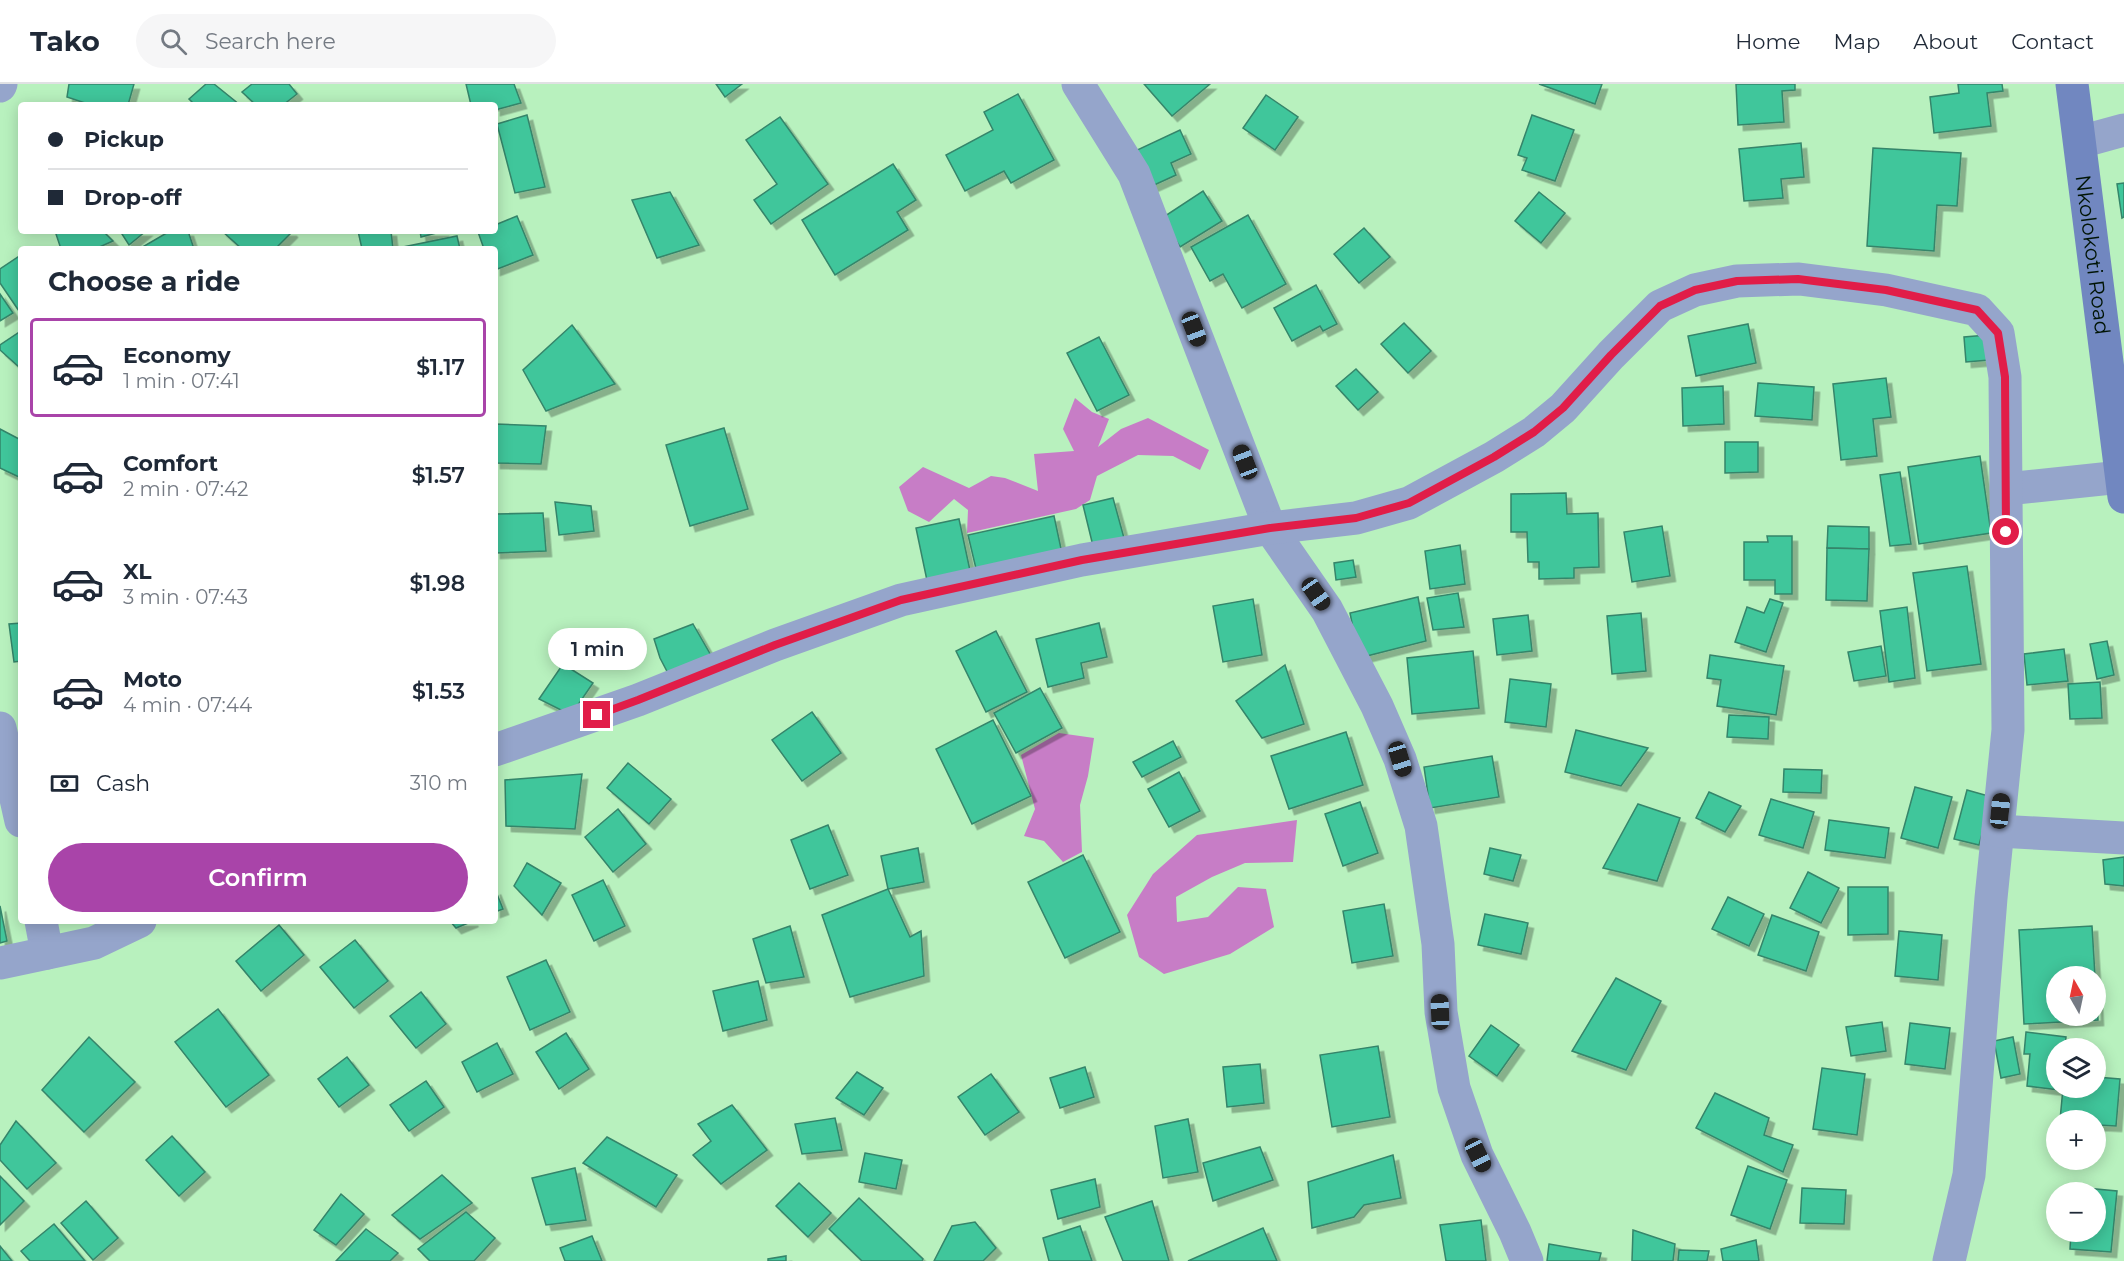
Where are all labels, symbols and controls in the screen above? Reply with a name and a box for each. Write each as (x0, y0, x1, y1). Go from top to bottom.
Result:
search box (136, 14, 556, 68)
text: Tako (30, 24, 100, 58)
icon: search (157, 25, 190, 58)
text: Search here (205, 28, 336, 55)
text: Home (1735, 29, 1800, 54)
text: Map (1833, 29, 1880, 54)
text: About (1913, 29, 1978, 54)
text: Contact (2011, 29, 2094, 54)
text: Pickup (84, 126, 164, 153)
street label: Nkolokoti Road (2071, 173, 2116, 336)
text: Drop-off (84, 184, 182, 211)
text: Choose a ride (48, 265, 240, 298)
car (1179, 309, 1209, 349)
icon: car (51, 341, 105, 395)
text: Economy (123, 342, 231, 369)
text: $1.17 (416, 354, 465, 381)
text: 1 min · 07:41 (123, 369, 240, 393)
car (1230, 442, 1260, 482)
icon: car (51, 449, 105, 503)
text: Comfort (123, 450, 218, 477)
text: $1.57 (412, 462, 465, 489)
text: 2 min · 07:42 (123, 477, 248, 501)
route start (1992, 518, 2019, 545)
icon: car (51, 557, 105, 611)
text: XL (123, 558, 152, 585)
text: $1.98 (409, 570, 465, 597)
car (1298, 574, 1334, 614)
text: 3 min · 07:43 (123, 585, 248, 609)
callout: 1 min (548, 628, 646, 670)
text: 1 min (571, 637, 624, 661)
icon: car (51, 665, 105, 719)
text: Moto (123, 666, 182, 693)
text: $1.53 (412, 678, 465, 705)
text: 4 min · 07:44 (123, 693, 252, 717)
route end (583, 701, 610, 728)
car (1386, 739, 1414, 779)
icon: cash (48, 767, 81, 800)
text: Cash (96, 770, 150, 797)
text: 310 m (410, 771, 468, 795)
car (1989, 792, 2011, 830)
button: Confirm (48, 843, 468, 912)
north arrow (2046, 966, 2106, 1026)
map controls (2046, 966, 2106, 1242)
car (1430, 994, 1450, 1030)
button: layers (2046, 1038, 2106, 1098)
button: + (2046, 1110, 2106, 1170)
car (1462, 1135, 1494, 1175)
button: − (2046, 1182, 2106, 1242)

